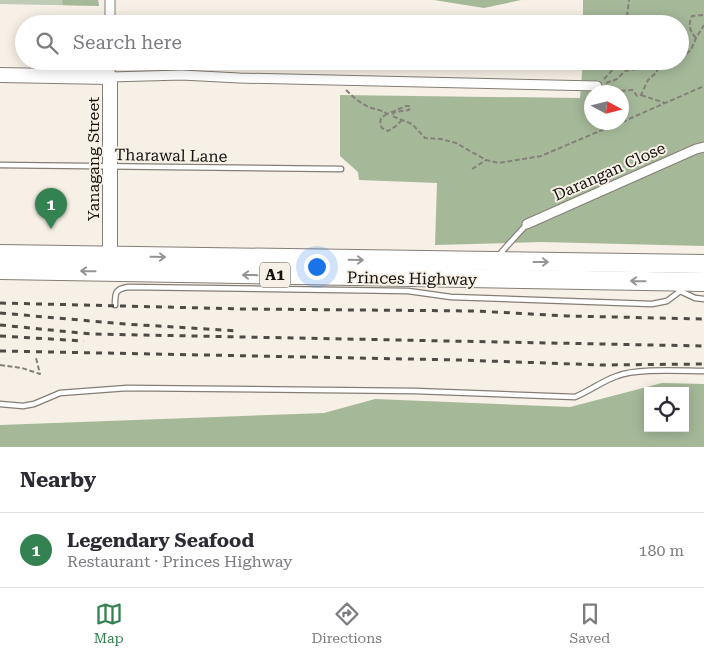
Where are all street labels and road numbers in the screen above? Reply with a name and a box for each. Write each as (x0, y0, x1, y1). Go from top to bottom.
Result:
street label: Yanagang Street (84, 97, 103, 221)
street label: Darangan Close (550, 138, 668, 205)
street label: Tharawal Lane (114, 145, 228, 166)
road number: A1 (260, 262, 290, 288)
street label: Princes Highway (347, 268, 478, 289)

